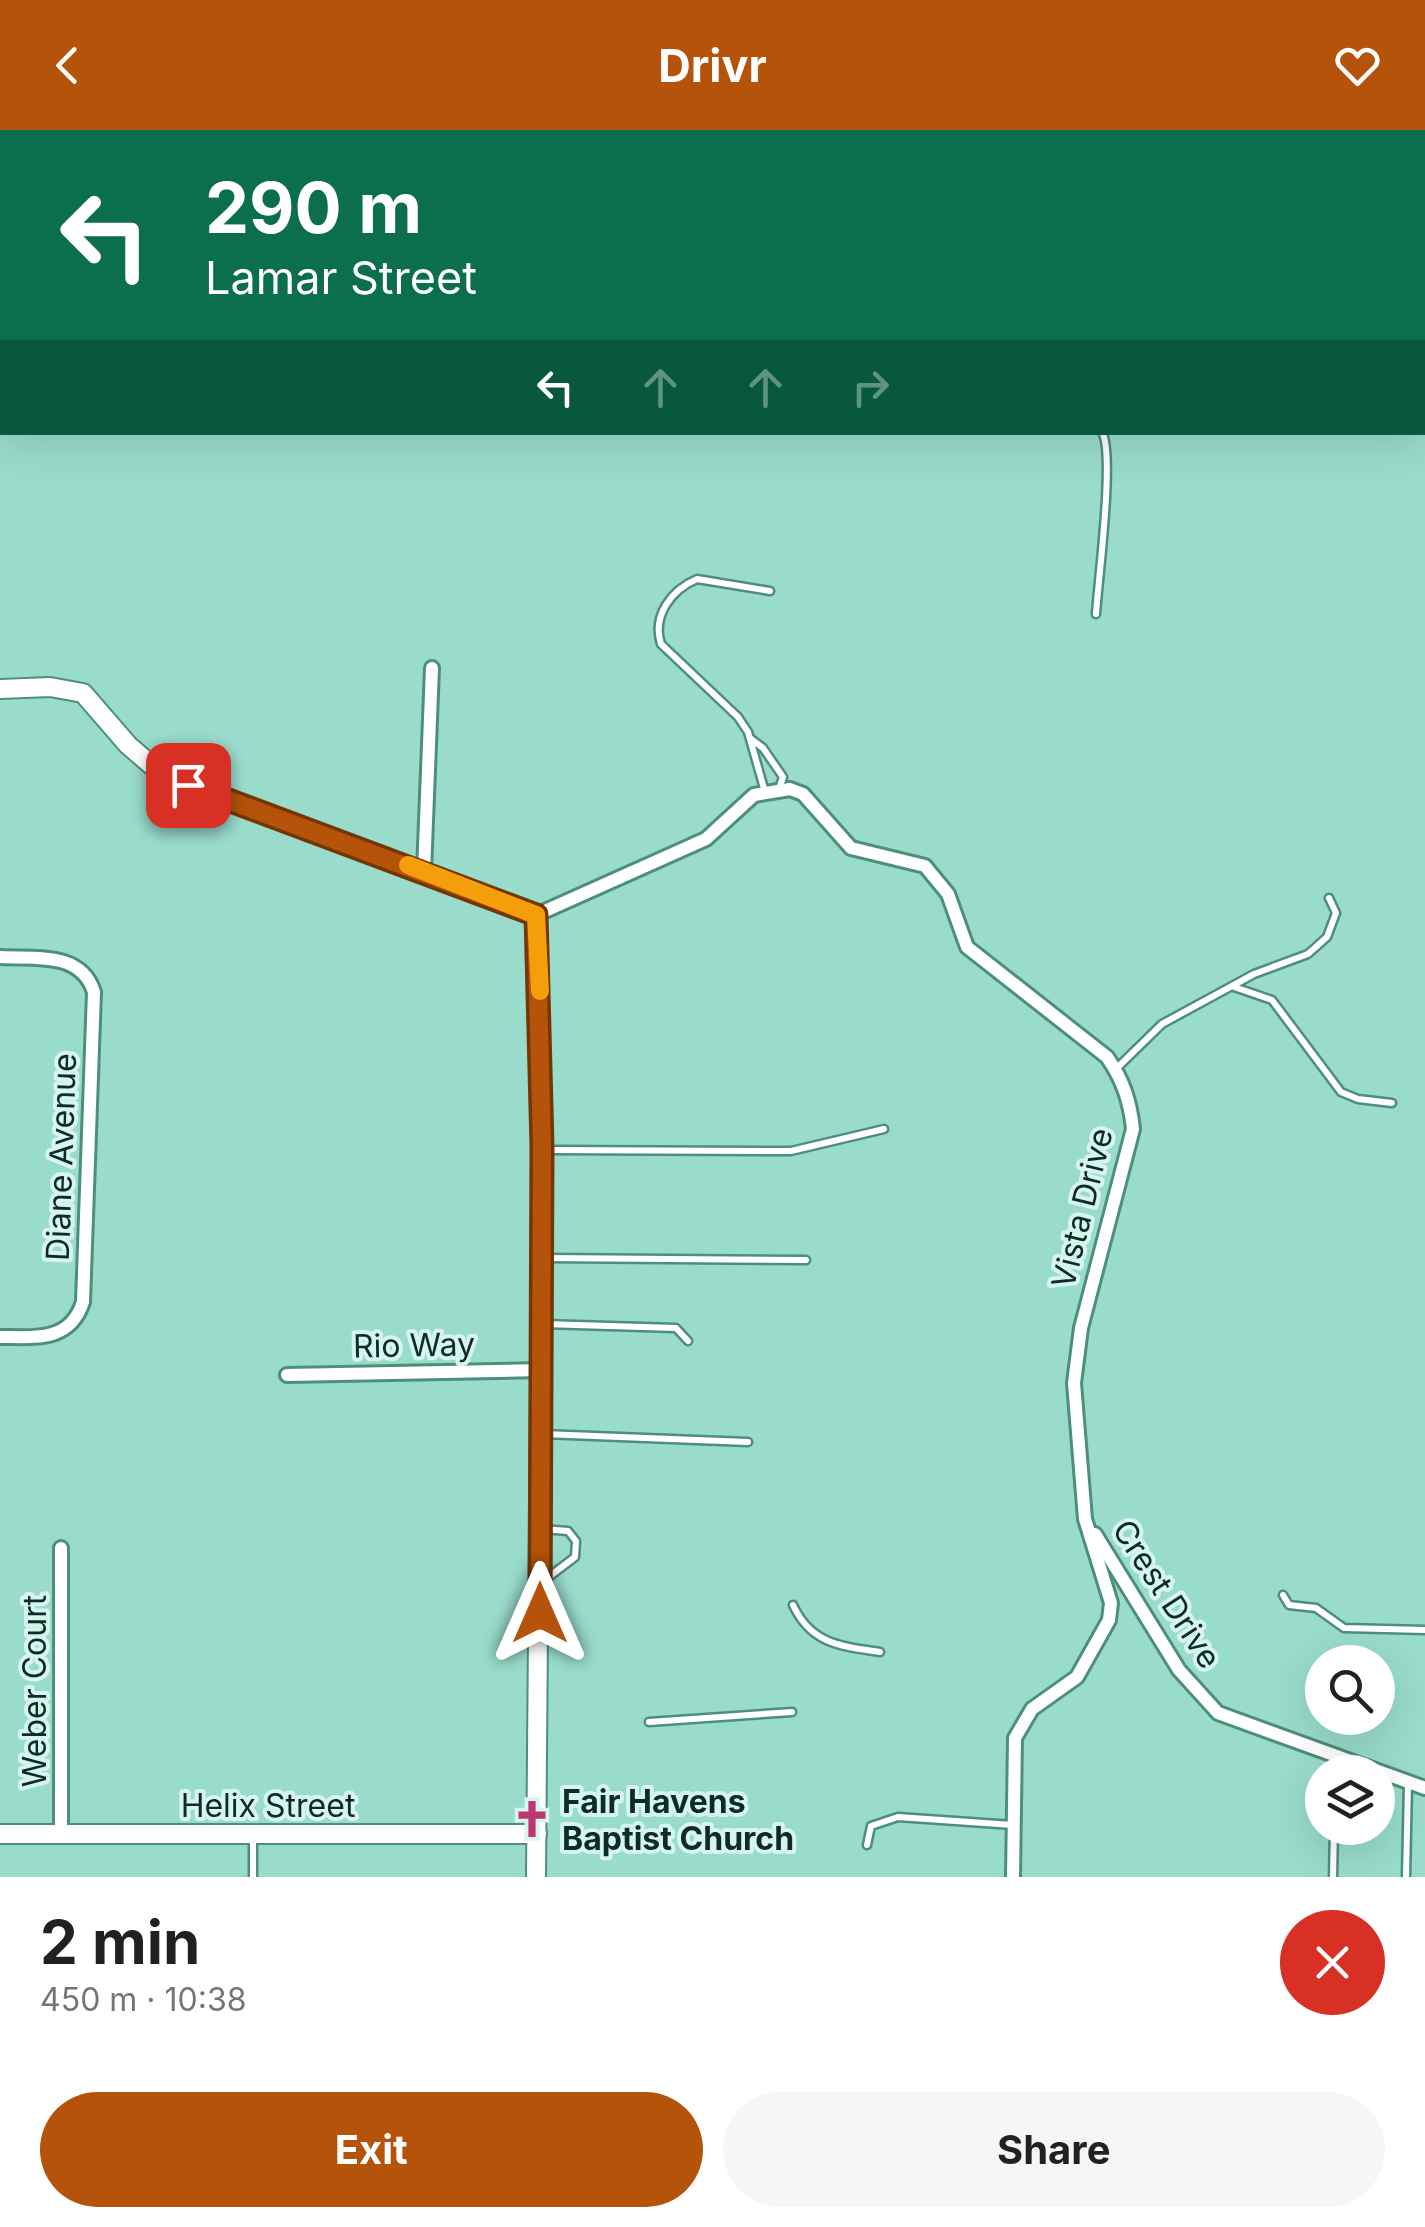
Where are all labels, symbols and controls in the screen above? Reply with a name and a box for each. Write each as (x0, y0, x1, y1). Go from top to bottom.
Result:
icon: back (40, 38, 95, 93)
text: Drivr (658, 38, 767, 93)
icon: heart (1330, 38, 1385, 93)
text: 290 m (205, 165, 422, 250)
icon: left (40, 170, 170, 300)
text: Lamar Street (205, 250, 477, 305)
icon: left (528, 360, 583, 415)
icon: ahead (633, 360, 688, 415)
icon: ahead (738, 360, 793, 415)
icon: right (843, 360, 898, 415)
pin (146, 743, 231, 828)
icon: arrive (161, 758, 216, 813)
street label: Diane Avenue (38, 1052, 84, 1262)
street label: Vista Drive (1043, 1124, 1121, 1292)
street label: Rio Way (353, 1324, 475, 1366)
street label: Crest Drive (1105, 1512, 1229, 1676)
position arrow (488, 1561, 592, 1665)
street label: Weber Court (15, 1595, 54, 1787)
map controls (1305, 1645, 1395, 1845)
button: search (1305, 1645, 1395, 1735)
button: layers (1305, 1755, 1395, 1845)
place label: Fair Havens Baptist Church (562, 1782, 794, 1858)
street label: Helix Street (181, 1786, 355, 1825)
church icon: Fair Havens Baptist Church (511, 1798, 553, 1840)
text: 2 min (40, 1906, 200, 1978)
button: close (1280, 1910, 1385, 2015)
text: 450 m · 10:38 (40, 1980, 247, 2019)
button: Exit (40, 2092, 703, 2207)
button: Share (723, 2092, 1385, 2207)

